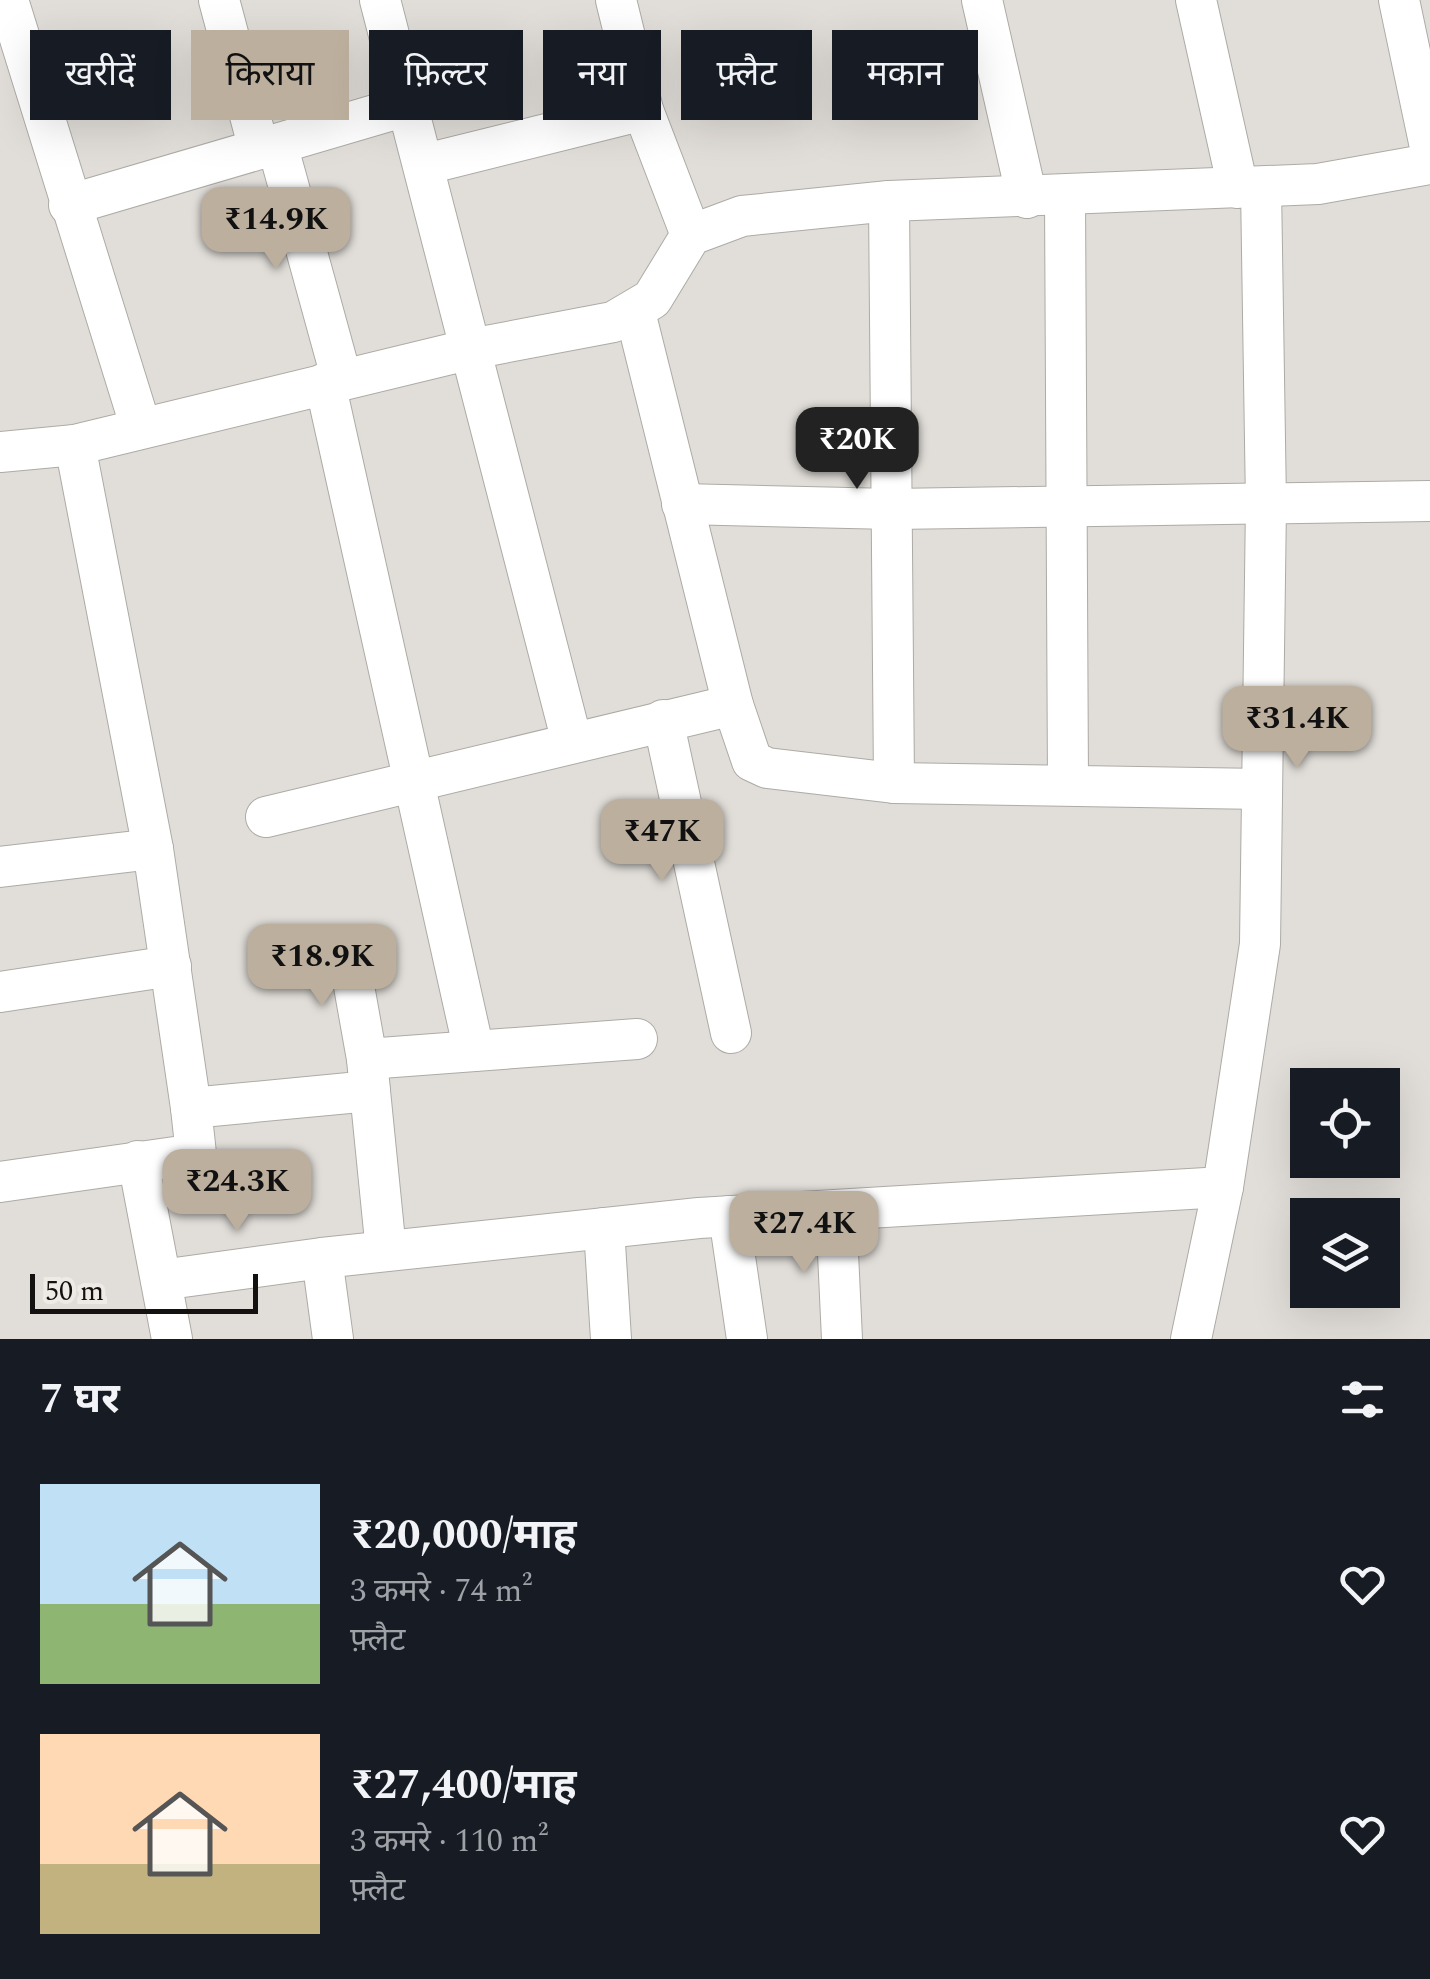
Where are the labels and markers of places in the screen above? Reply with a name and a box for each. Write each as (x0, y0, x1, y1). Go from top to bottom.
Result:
pin: ₹14.9K (195, 187, 357, 272)
pin: ₹20K (798, 407, 916, 492)
pin: ₹31.4K (1216, 686, 1378, 771)
pin: ₹47K (603, 799, 721, 884)
pin: ₹18.9K (241, 924, 403, 1009)
pin: ₹24.3K (156, 1149, 318, 1234)
pin: ₹27.4K (723, 1191, 885, 1276)

